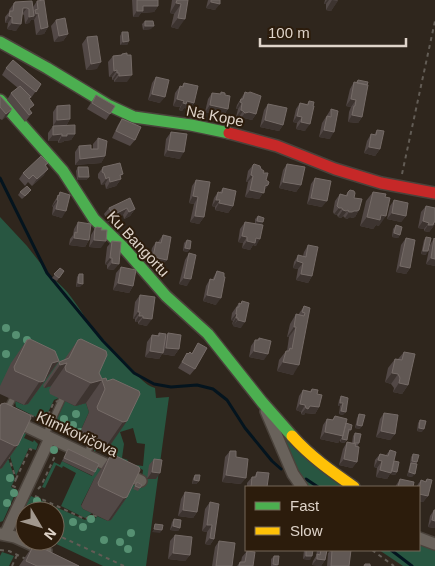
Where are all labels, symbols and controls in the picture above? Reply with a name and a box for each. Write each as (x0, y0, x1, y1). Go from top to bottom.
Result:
scale bar (260, 15, 406, 47)
text: 100 m (268, 24, 310, 41)
street label: Na Kope (185, 102, 245, 129)
street label: Ku Bangortu (104, 207, 173, 280)
street label: Klimkovičova (34, 407, 121, 460)
legend (245, 486, 420, 551)
text: Fast (290, 497, 320, 514)
north arrow (15, 501, 65, 551)
text: Slow (290, 522, 323, 539)
text: N (41, 525, 60, 543)

